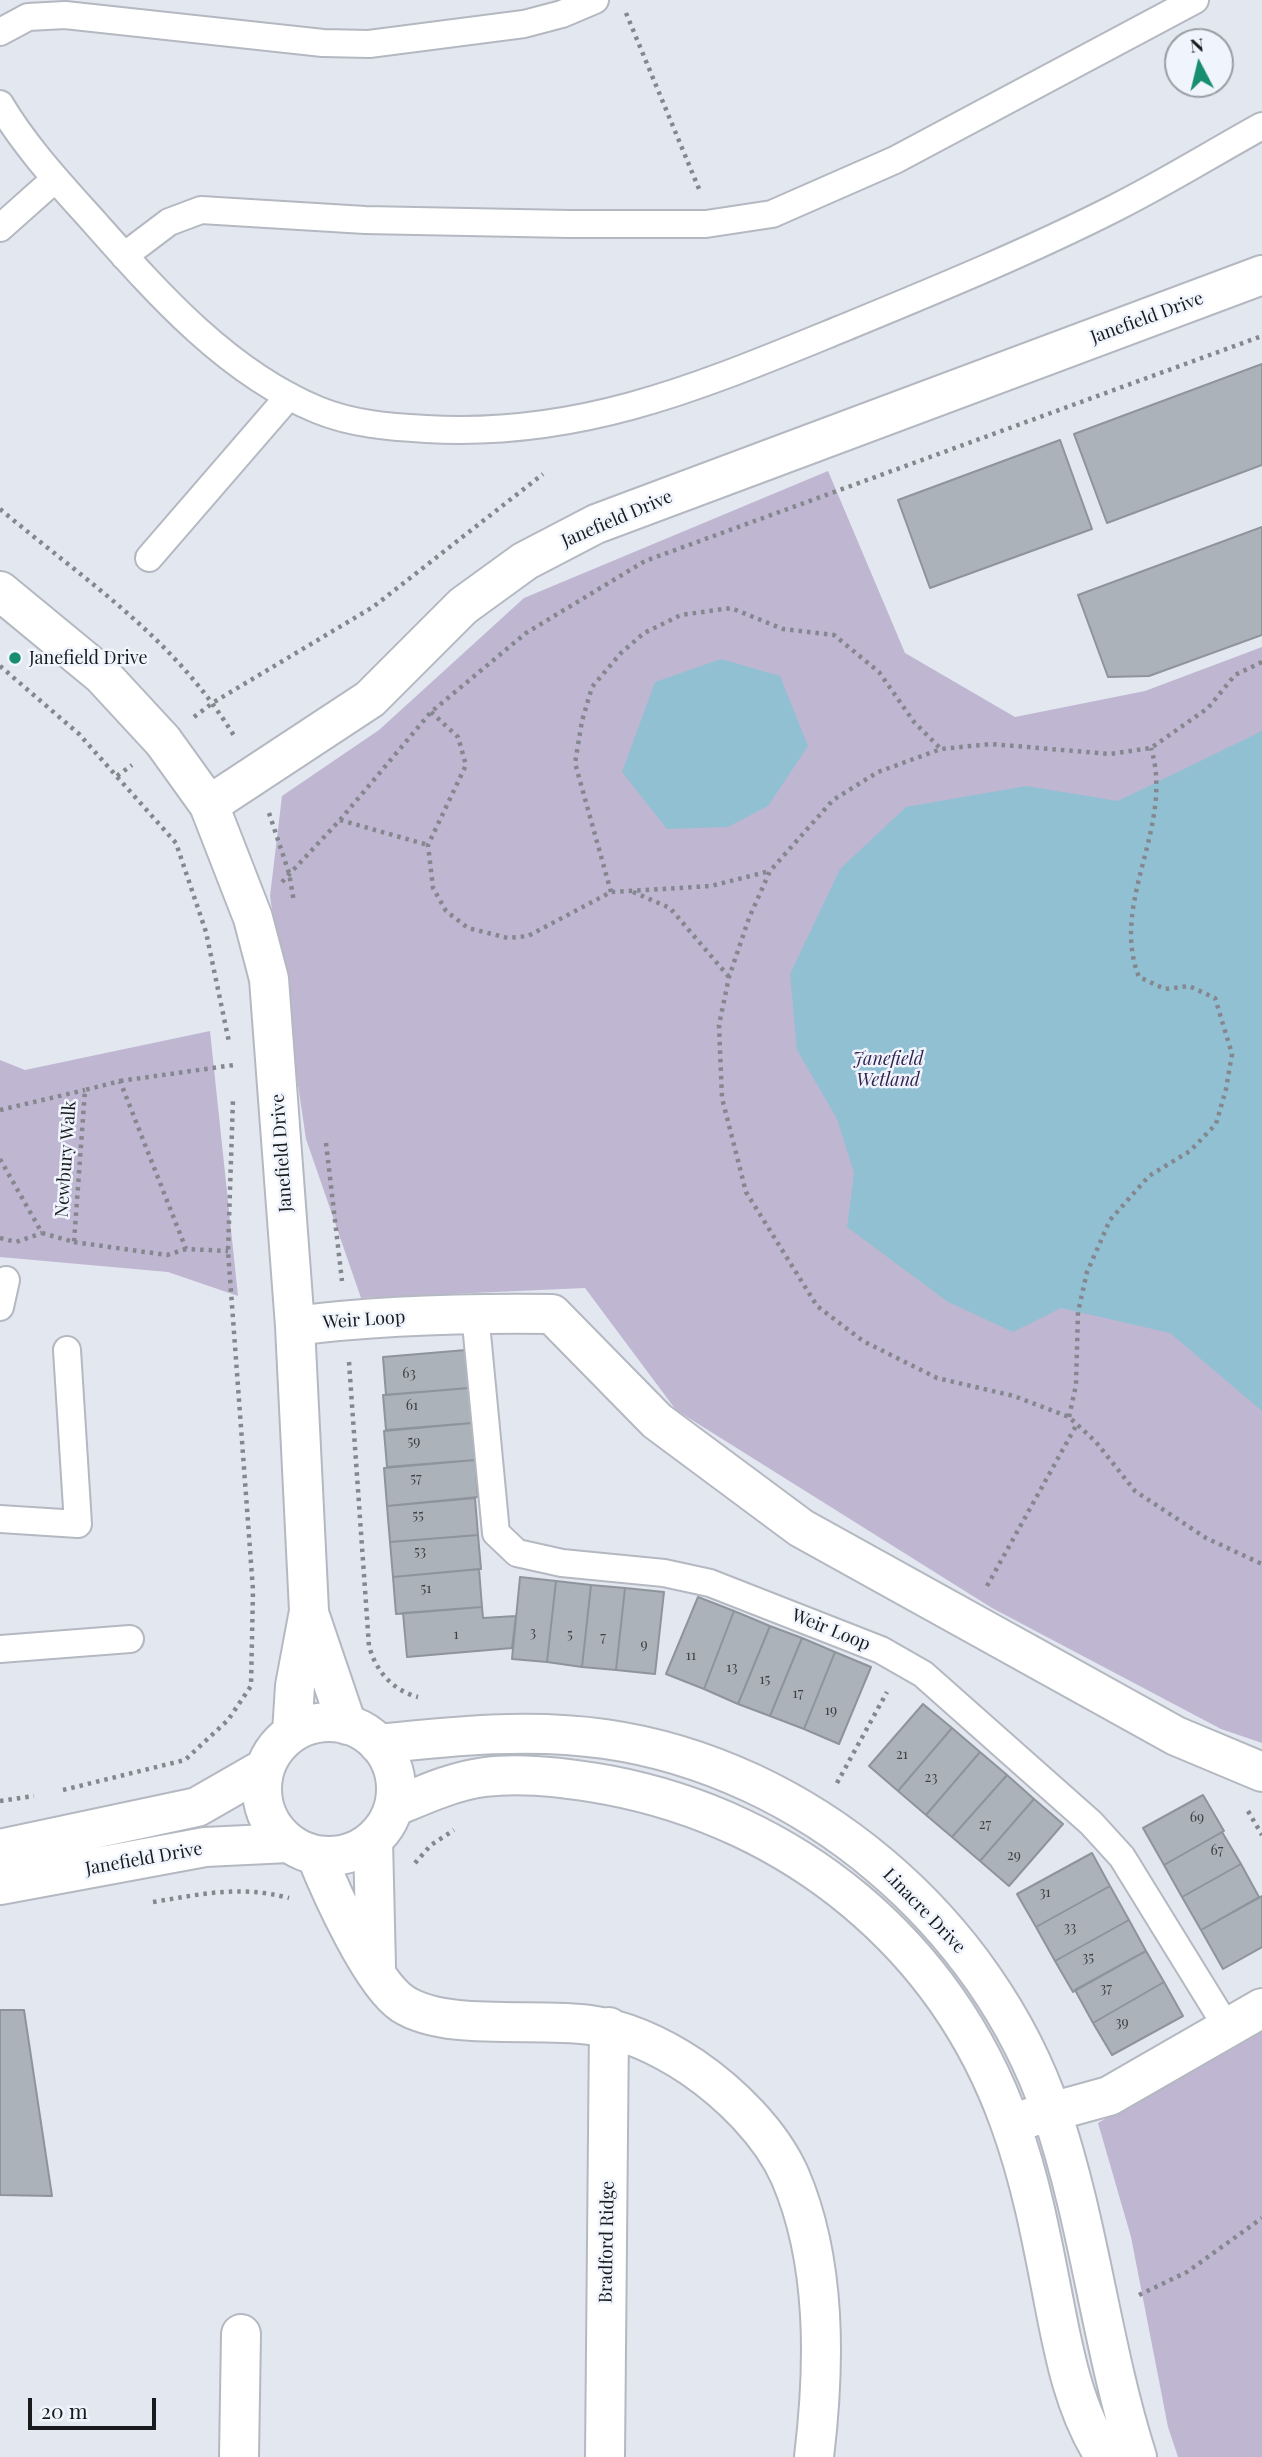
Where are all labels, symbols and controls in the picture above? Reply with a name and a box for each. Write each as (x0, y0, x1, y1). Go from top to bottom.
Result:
north arrow (1164, 28, 1234, 98)
text: N (1188, 30, 1205, 58)
street label: Janefield Drive (1088, 288, 1206, 348)
street label: Janefield Drive (558, 486, 676, 552)
place label: Janefield Drive (29, 647, 148, 669)
marker: Janefield Drive (7, 650, 23, 666)
park label: Janefield Wetland (852, 1048, 924, 1090)
street label: Janefield Drive (267, 1093, 297, 1213)
street label: Newbury Walk (51, 1100, 81, 1218)
street label: Weir Loop (322, 1306, 406, 1334)
house number: 63 (402, 1366, 416, 1382)
house number: 61 (406, 1398, 418, 1414)
house number: 59 (408, 1434, 420, 1450)
house number: 57 (410, 1471, 422, 1487)
house number: 55 (412, 1508, 424, 1524)
house number: 53 (414, 1544, 426, 1560)
house number: 51 (421, 1581, 431, 1597)
street label: Weir Loop (789, 1604, 873, 1656)
house number: 3 (530, 1625, 536, 1641)
house number: 1 (453, 1627, 459, 1643)
house number: 5 (567, 1627, 573, 1643)
house number: 7 (600, 1630, 606, 1646)
house number: 9 (640, 1637, 648, 1653)
house number: 11 (686, 1648, 696, 1664)
house number: 13 (726, 1660, 738, 1676)
house number: 15 (760, 1672, 770, 1688)
house number: 17 (793, 1686, 803, 1702)
house number: 19 (825, 1703, 837, 1719)
house number: 21 (896, 1747, 908, 1763)
house number: 23 (924, 1770, 938, 1786)
house number: 69 (1190, 1810, 1204, 1826)
house number: 27 (979, 1817, 991, 1833)
street label: Janefield Drive (84, 1838, 204, 1880)
house number: 67 (1211, 1843, 1223, 1859)
house number: 29 (1007, 1848, 1021, 1864)
street label: Linacre Drive (878, 1864, 970, 1958)
house number: 31 (1039, 1885, 1051, 1901)
house number: 33 (1064, 1920, 1076, 1936)
house number: 35 (1082, 1950, 1094, 1966)
house number: 37 (1100, 1981, 1112, 1997)
house number: 39 (1115, 2015, 1129, 2031)
street label: Bradford Ridge (595, 2181, 619, 2303)
scale bar (32, 2384, 159, 2428)
text: 20 m (41, 2396, 88, 2424)

